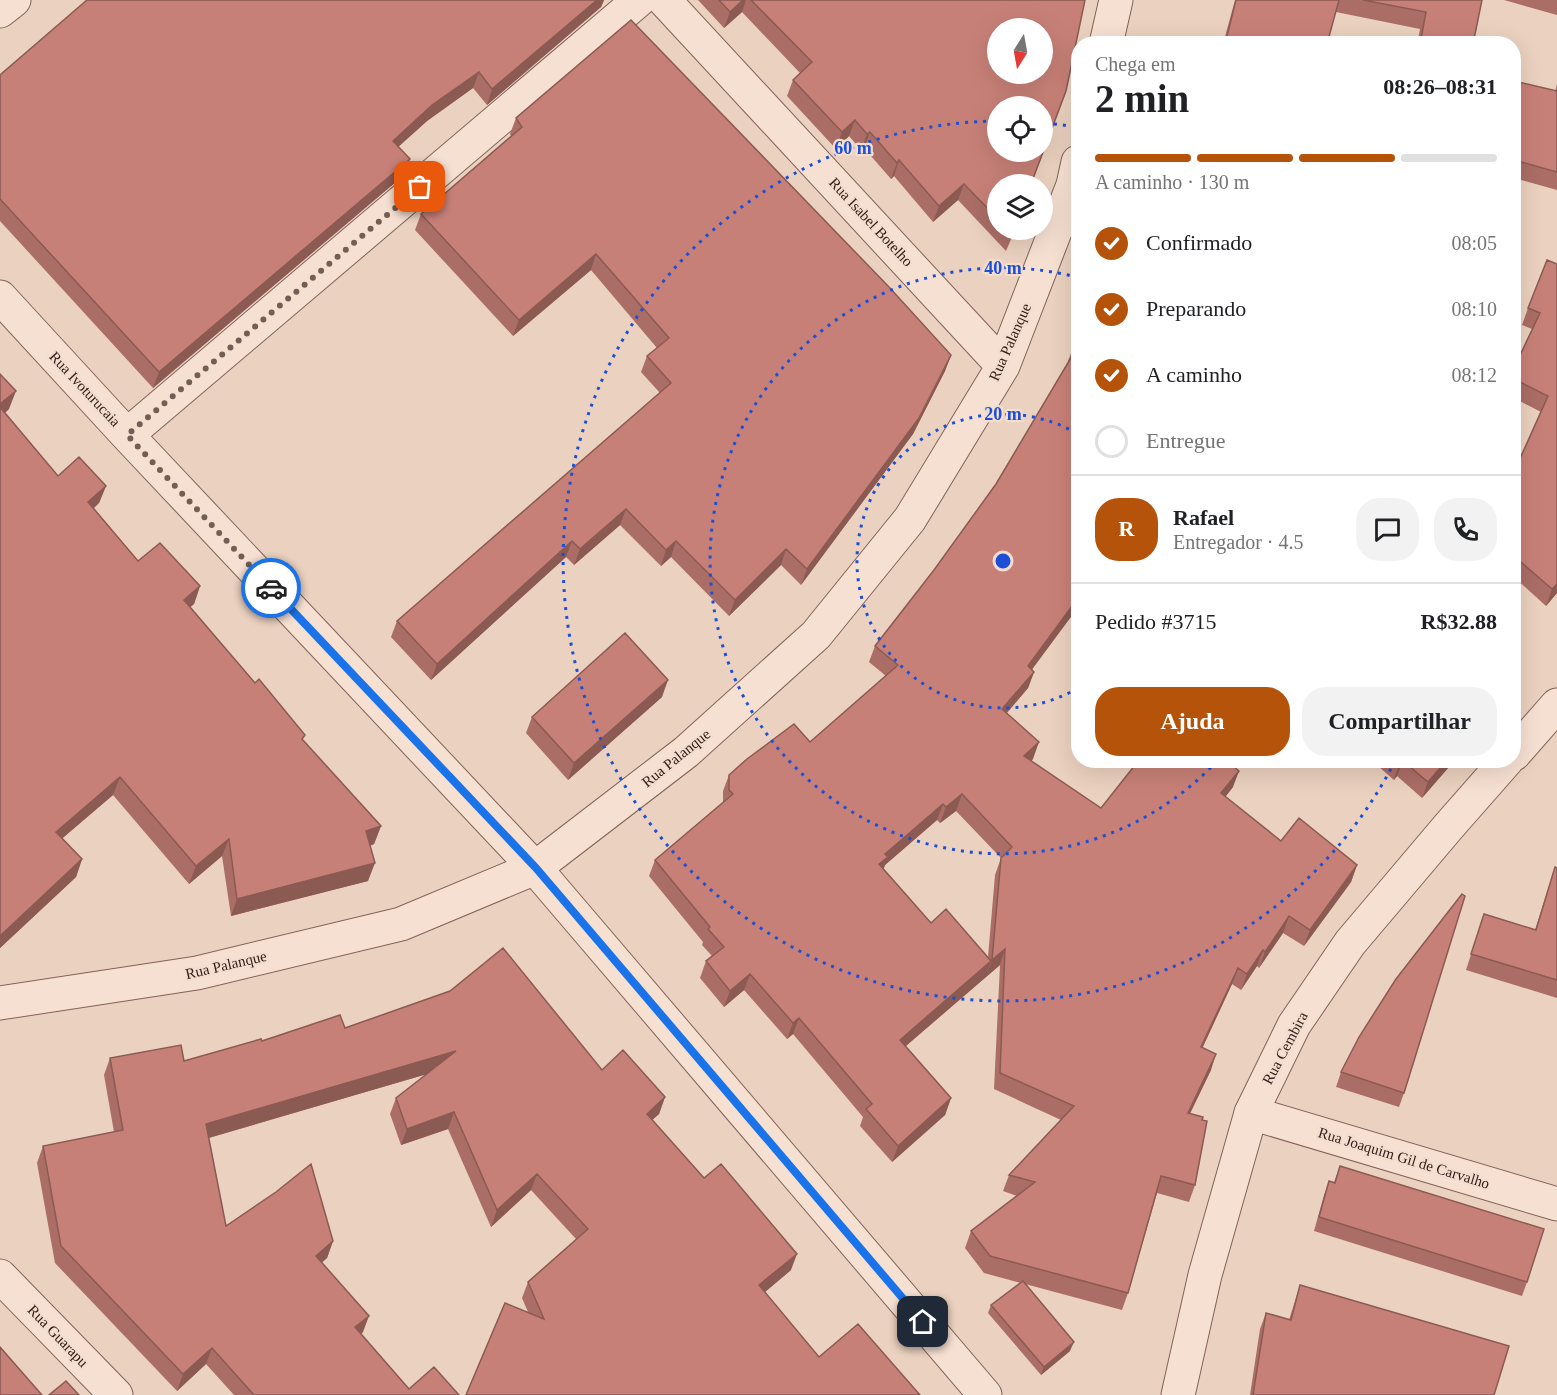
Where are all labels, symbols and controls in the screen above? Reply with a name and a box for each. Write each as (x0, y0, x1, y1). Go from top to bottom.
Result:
north arrow (987, 18, 1053, 84)
map controls (987, 18, 1053, 240)
text: Chega em (1095, 53, 1176, 75)
text: 08:26–08:31 (1383, 74, 1497, 99)
text: 2 min (1095, 77, 1189, 120)
button: locate (987, 96, 1053, 162)
text: 60 m (834, 138, 872, 158)
pin (394, 161, 445, 212)
icon: bag (403, 170, 436, 203)
text: A caminho · 130 m (1095, 171, 1249, 193)
street label: Rua Isabel Botelho (826, 174, 916, 270)
button: layers (987, 174, 1053, 240)
icon: check (1095, 227, 1128, 260)
text: Confirmado (1146, 230, 1252, 255)
text: 08:05 (1451, 232, 1497, 254)
text: 40 m (984, 258, 1022, 278)
icon: check (1095, 293, 1128, 326)
text: Preparando (1146, 296, 1246, 321)
text: 08:10 (1451, 298, 1497, 320)
street label: Rua Palanque (986, 301, 1034, 383)
street label: Rua Ivoturucaia (46, 348, 124, 430)
icon: check (1095, 359, 1128, 392)
text: A caminho (1146, 362, 1242, 387)
text: 08:12 (1451, 364, 1497, 386)
text: 20 m (984, 404, 1022, 424)
text: Entregue (1146, 428, 1225, 453)
button: chat (1356, 498, 1419, 561)
button: phone (1434, 498, 1497, 561)
text: Rafael (1173, 505, 1234, 530)
text: R (1119, 516, 1134, 541)
text: Entregador · 4.5 (1173, 531, 1304, 553)
centre of rings (993, 551, 1013, 571)
courier (241, 558, 301, 618)
icon: car (255, 572, 288, 605)
text: Pedido #3715 (1095, 609, 1217, 634)
text: R$32.88 (1421, 609, 1497, 634)
button: Ajuda (1095, 687, 1290, 756)
button: Compartilhar (1302, 687, 1497, 756)
street label: Rua Palanque (639, 725, 714, 790)
street label: Rua Palanque (184, 948, 269, 982)
street label: Rua Cembira (1259, 1009, 1311, 1087)
street label: Rua Joaquim Gil de Carvalho (1316, 1124, 1492, 1192)
pin (897, 1296, 948, 1347)
street label: Rua Guarapu (25, 1302, 92, 1371)
icon: home (906, 1305, 939, 1338)

